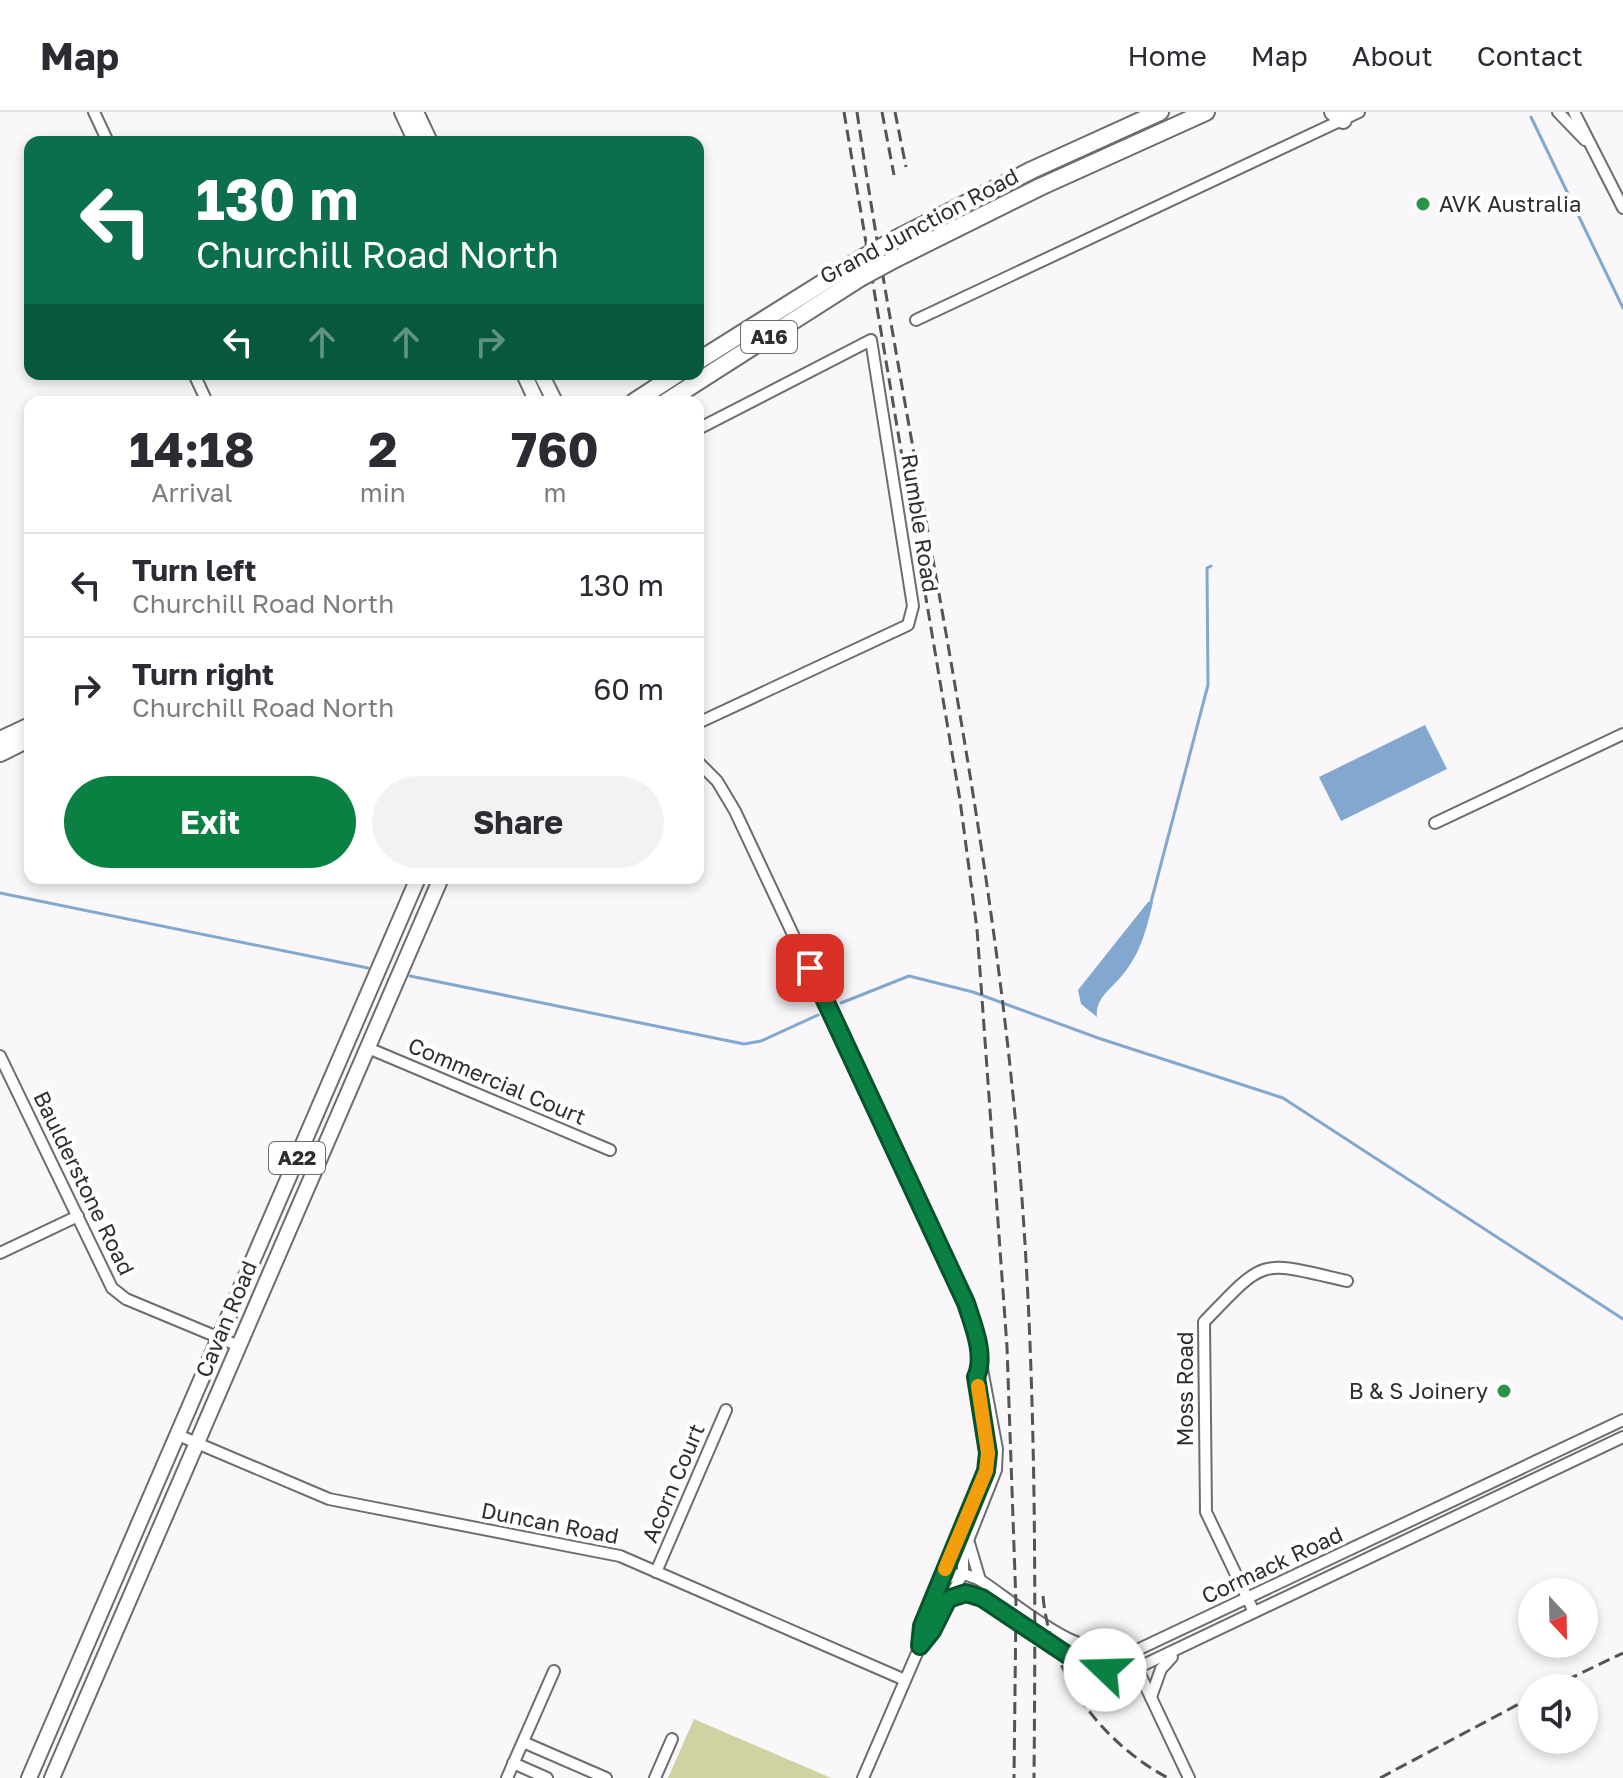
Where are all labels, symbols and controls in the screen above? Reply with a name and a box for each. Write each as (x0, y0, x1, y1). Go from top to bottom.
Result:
text: Map (40, 33, 119, 78)
text: Home (1128, 39, 1207, 72)
text: Map (1251, 39, 1308, 72)
text: About (1352, 39, 1433, 72)
text: Contact (1477, 39, 1583, 72)
street label: Grand Junction Road (815, 162, 1023, 289)
text: 130 m (196, 165, 358, 232)
icon: left (64, 168, 168, 272)
place label: AVK Australia (1439, 190, 1581, 217)
marker: AVK Australia (1414, 195, 1432, 213)
text: Churchill Road North (196, 233, 559, 276)
icon: left (216, 320, 260, 364)
icon: ahead (300, 320, 344, 364)
icon: ahead (384, 320, 428, 364)
icon: right (468, 320, 512, 364)
road number: A16 (741, 321, 797, 353)
text: 14:18 (129, 420, 255, 478)
text: 2 (368, 420, 397, 478)
text: 760 (511, 420, 599, 478)
street label: Rumble Road (896, 452, 945, 594)
text: Arrival (151, 477, 233, 508)
text: min (360, 477, 406, 508)
text: m (543, 477, 566, 508)
text: Turn left (132, 552, 257, 588)
icon: left (64, 563, 108, 607)
text: 130 m (579, 567, 664, 603)
text: Churchill Road North (132, 588, 394, 619)
text: Turn right (132, 656, 274, 692)
icon: right (64, 667, 108, 711)
text: 60 m (593, 671, 664, 707)
text: Churchill Road North (132, 692, 394, 723)
button: Exit (64, 776, 356, 868)
button: Share (372, 776, 664, 868)
pin (776, 934, 844, 1002)
icon: arrive (788, 946, 832, 990)
street label: Commercial Court (404, 1031, 590, 1130)
street label: Baulderstone Road (28, 1086, 141, 1279)
road number: A22 (269, 1142, 325, 1174)
street label: Cavan Road (189, 1256, 262, 1381)
street label: Moss Road (1171, 1332, 1198, 1446)
place label: B & S Joinery (1349, 1377, 1488, 1404)
marker: B & S Joinery (1495, 1382, 1513, 1400)
street label: Acorn Court (635, 1419, 710, 1546)
street label: Duncan Road (479, 1496, 621, 1549)
street label: Cormack Road (1197, 1520, 1347, 1609)
north arrow (1518, 1578, 1598, 1658)
map controls (1518, 1578, 1598, 1754)
position arrow (1063, 1628, 1147, 1712)
button: sound (1518, 1674, 1598, 1754)

